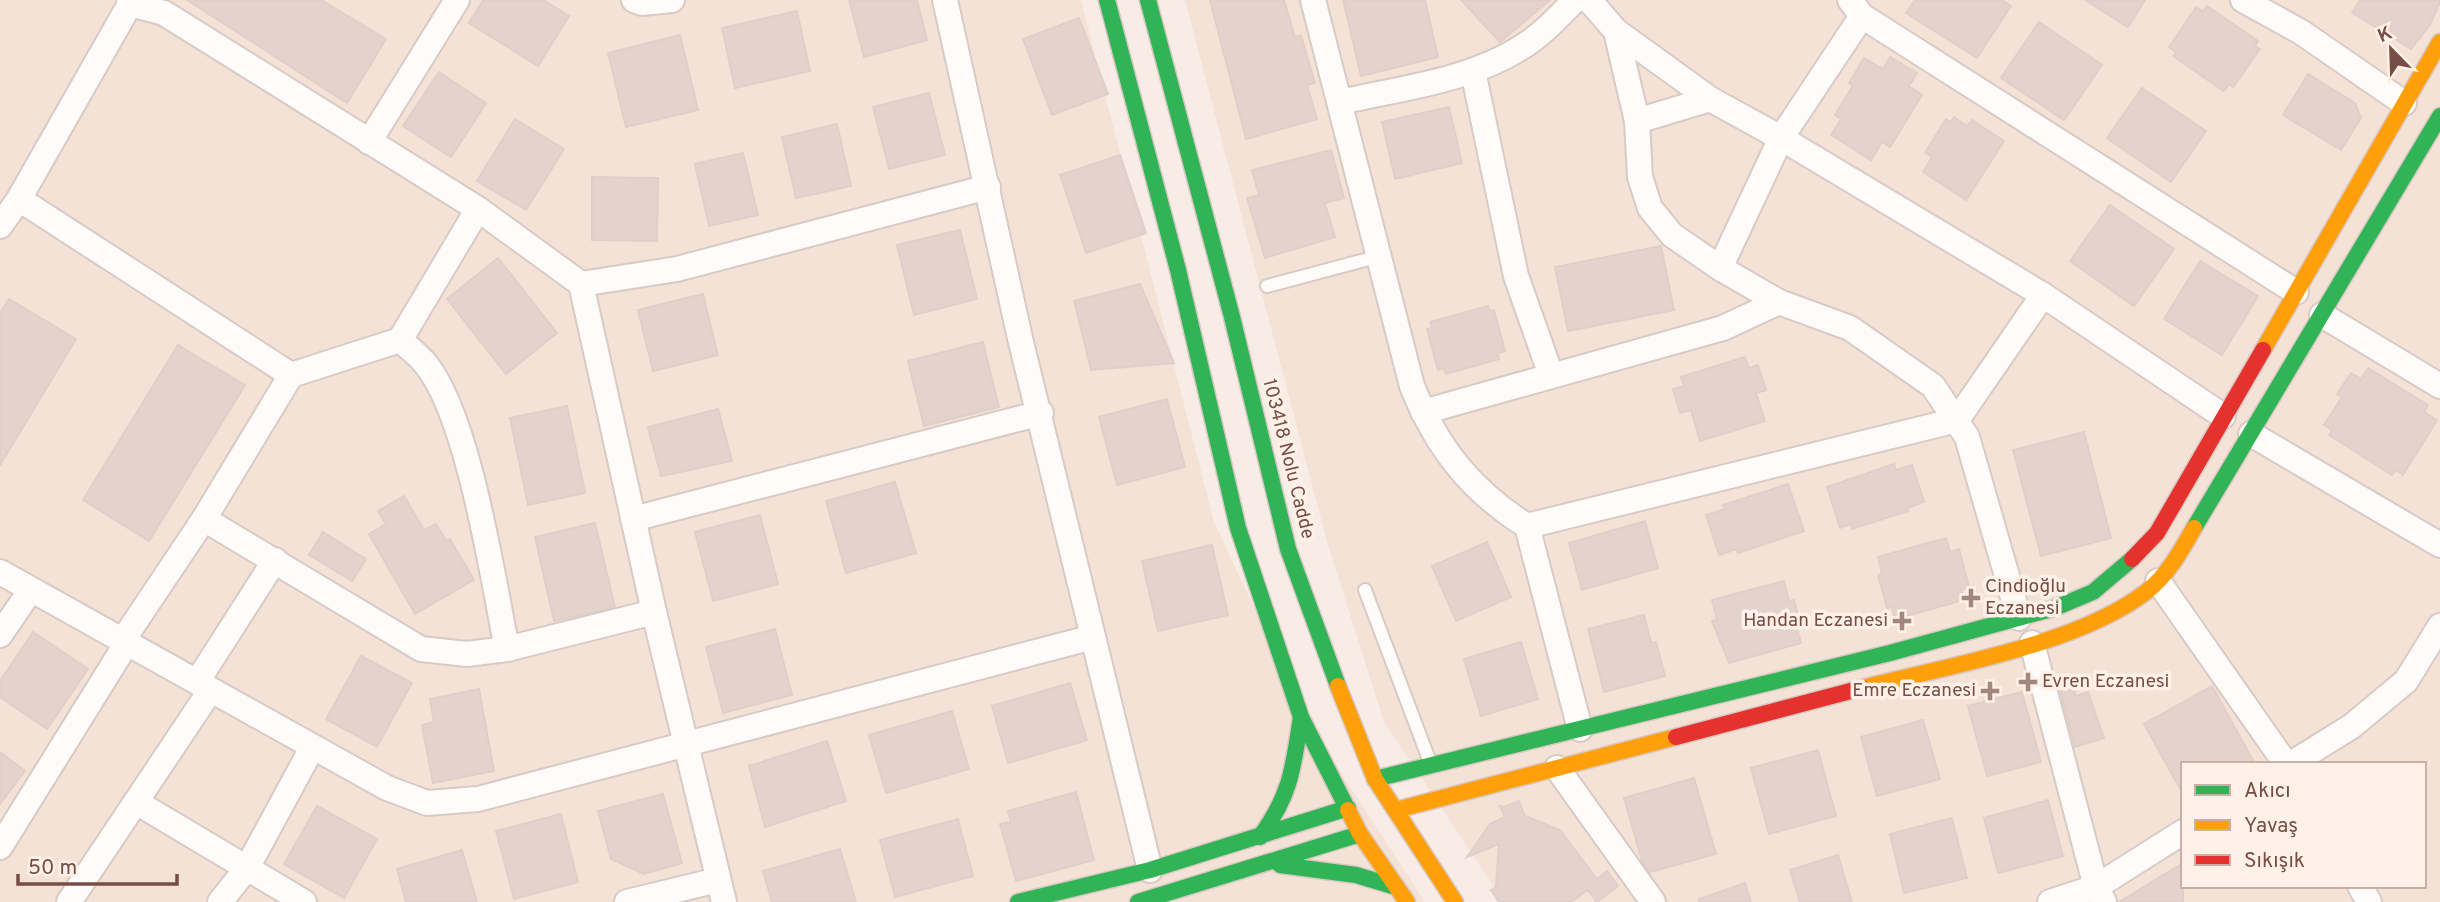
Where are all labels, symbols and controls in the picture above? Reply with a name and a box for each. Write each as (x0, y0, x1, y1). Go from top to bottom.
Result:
north arrow (2356, 14, 2426, 84)
text: K (2374, 22, 2396, 49)
street label: 103418 Nolu Cadde (1257, 376, 1319, 542)
place label: Cindioğlu Eczanesi (1985, 575, 2066, 621)
marker: Cindioğlu Eczanesi (1963, 590, 1979, 606)
place label: Handan Eczanesi (1743, 609, 1888, 633)
marker: Handan Eczanesi (1894, 613, 1910, 629)
place label: Evren Eczanesi (2042, 670, 2169, 694)
marker: Evren Eczanesi (2020, 674, 2036, 690)
place label: Emre Eczanesi (1852, 679, 1976, 703)
marker: Emre Eczanesi (1982, 683, 1998, 699)
legend (2181, 762, 2426, 888)
text: Akıcı (2244, 778, 2291, 805)
text: Yavaş (2244, 813, 2298, 840)
scale bar (18, 842, 177, 886)
text: Sıkışık (2244, 848, 2305, 875)
text: 50 m (28, 855, 77, 882)

